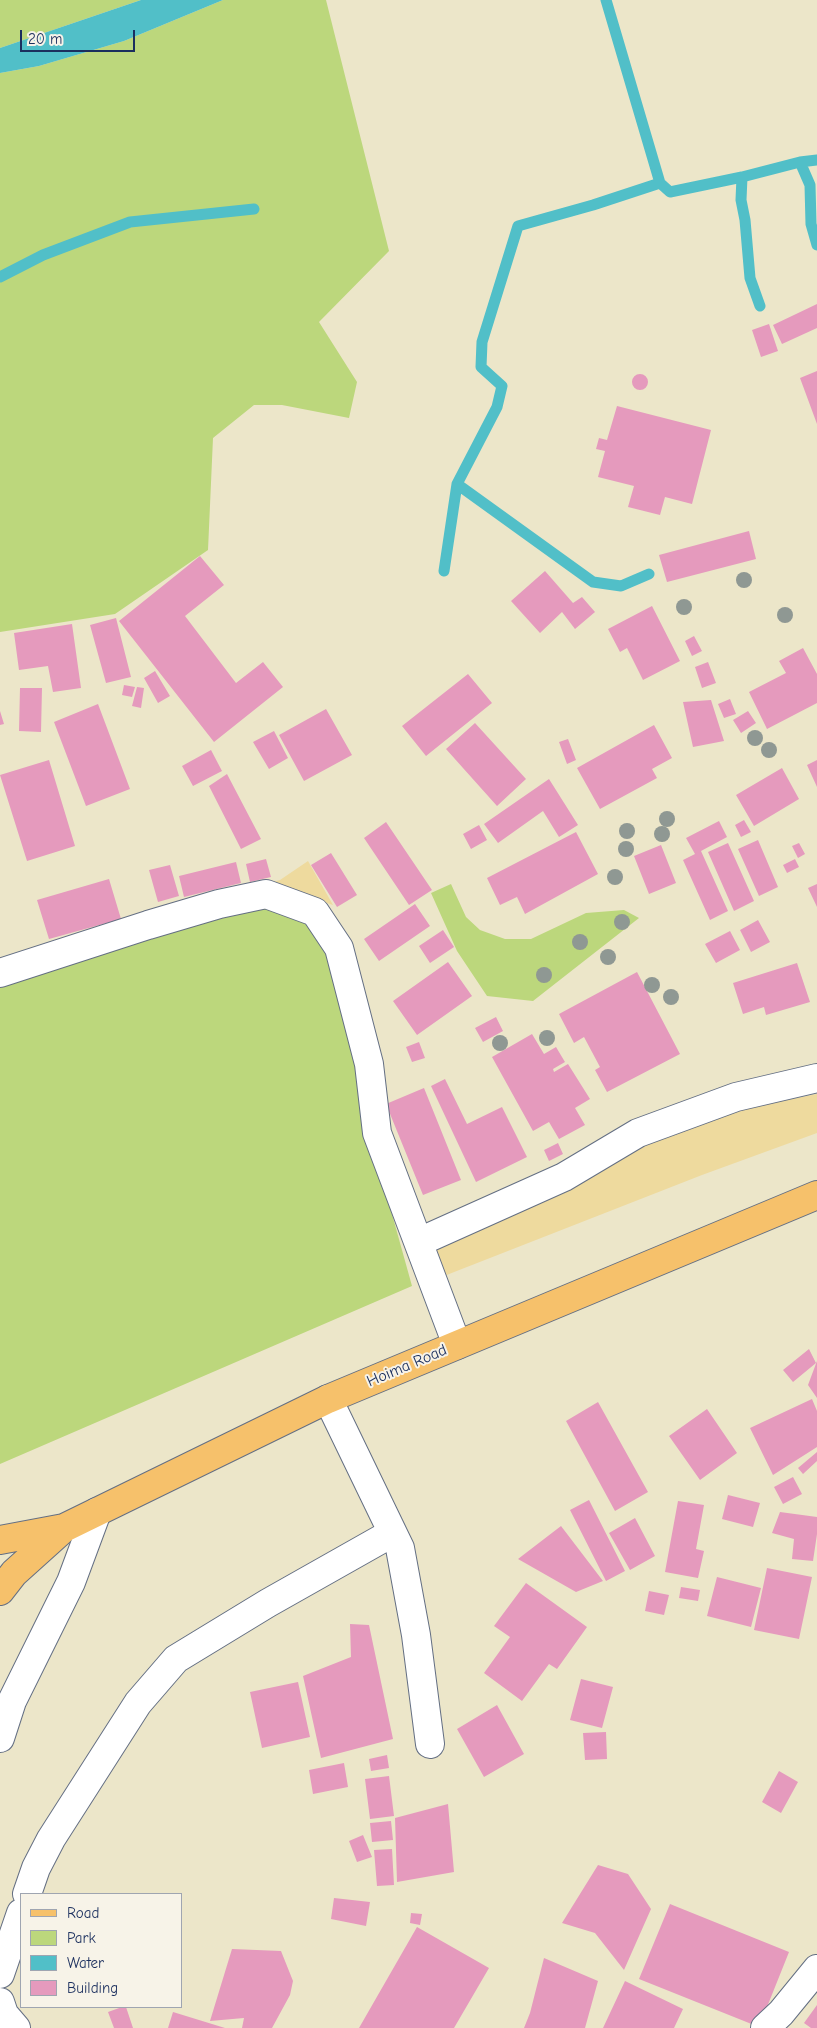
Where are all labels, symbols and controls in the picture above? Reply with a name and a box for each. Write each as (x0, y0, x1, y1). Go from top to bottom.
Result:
scale bar (22, 20, 138, 52)
text: 20 m (28, 30, 62, 48)
street label: Hoima Road (364, 1341, 450, 1391)
legend (20, 1893, 182, 2008)
text: Road (67, 1904, 99, 1922)
text: Park (67, 1929, 96, 1947)
text: Water (67, 1954, 104, 1972)
text: Building (67, 1979, 118, 1997)

